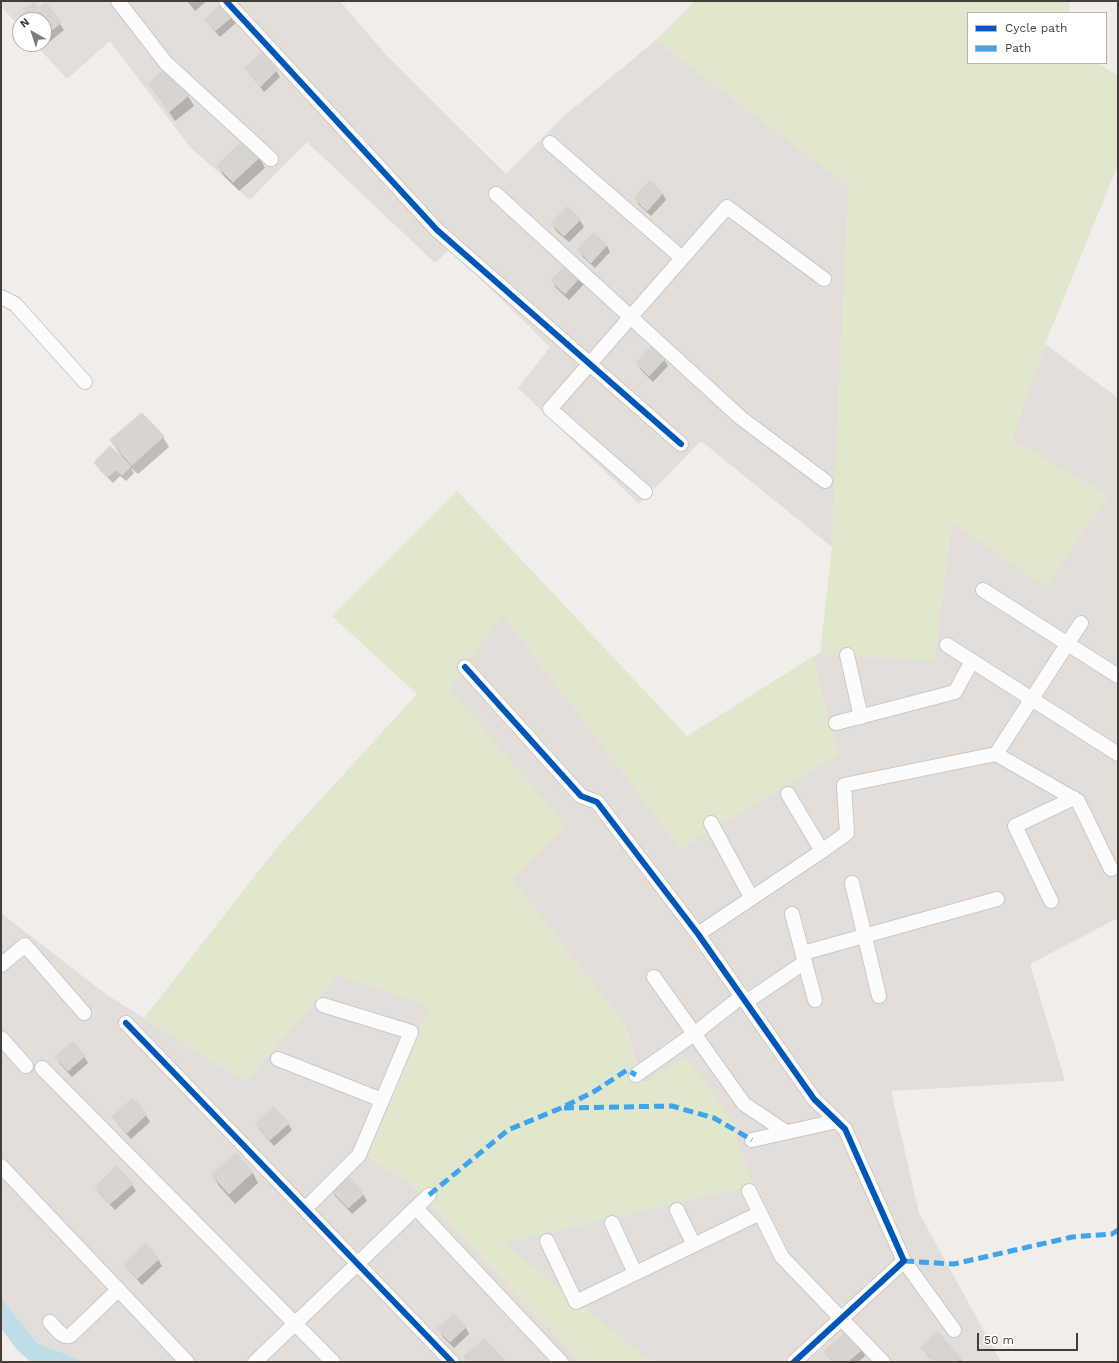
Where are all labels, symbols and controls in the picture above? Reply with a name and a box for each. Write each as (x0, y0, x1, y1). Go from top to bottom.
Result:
north arrow (12, 12, 52, 52)
legend (967, 12, 1107, 64)
text: N (18, 15, 32, 31)
text: Cycle path (1005, 21, 1067, 35)
text: Path (1005, 41, 1031, 55)
scale bar (979, 1325, 1080, 1351)
text: 50 m (984, 1333, 1014, 1347)

